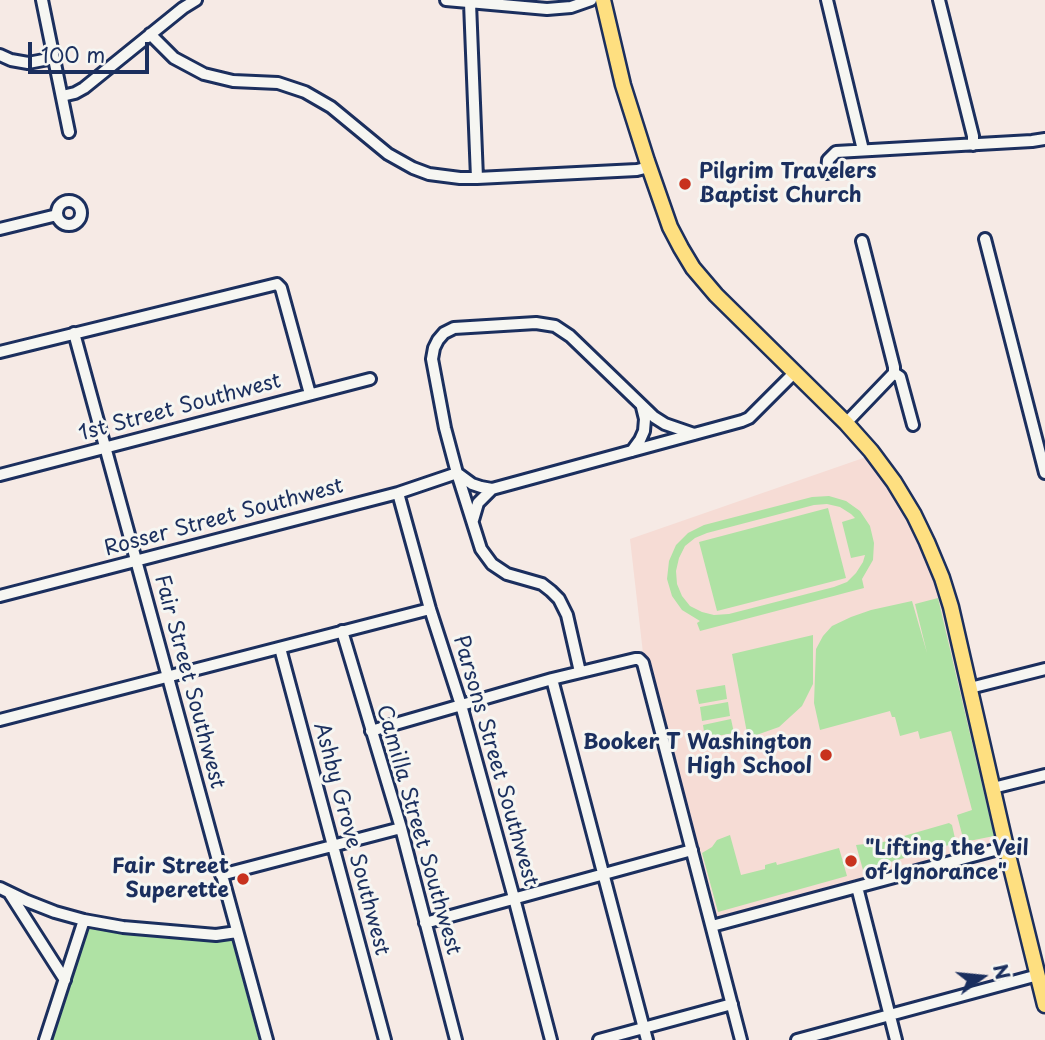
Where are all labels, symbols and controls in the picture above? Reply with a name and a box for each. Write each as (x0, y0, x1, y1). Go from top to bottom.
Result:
scale bar (32, 28, 152, 72)
text: 100 m (41, 38, 105, 70)
place label: Pilgrim Travelers Baptist Church (699, 159, 877, 209)
marker: Pilgrim Travelers Baptist Church (677, 176, 693, 192)
street label: 1st Street Southwest (76, 369, 284, 447)
street label: Rosser Street Southwest (102, 474, 346, 562)
street label: Fair Street Southwest (148, 572, 230, 792)
street label: Parsons Street Southwest (447, 633, 543, 889)
street label: Camilla Street Southwest (370, 702, 466, 958)
street label: Ashby Grove Southwest (308, 720, 394, 958)
place label: Booker T Washington High School (583, 730, 812, 780)
marker: Booker T Washington High School (818, 747, 834, 763)
place label: "Lifting the Veil of Ignorance" (865, 836, 1029, 886)
marker: "Lifting the Veil of Ignorance" (843, 853, 859, 869)
place label: Fair Street Superette (112, 854, 229, 904)
marker: Fair Street Superette (235, 871, 251, 887)
north arrow (947, 942, 1017, 1012)
text: N (987, 961, 1018, 982)

